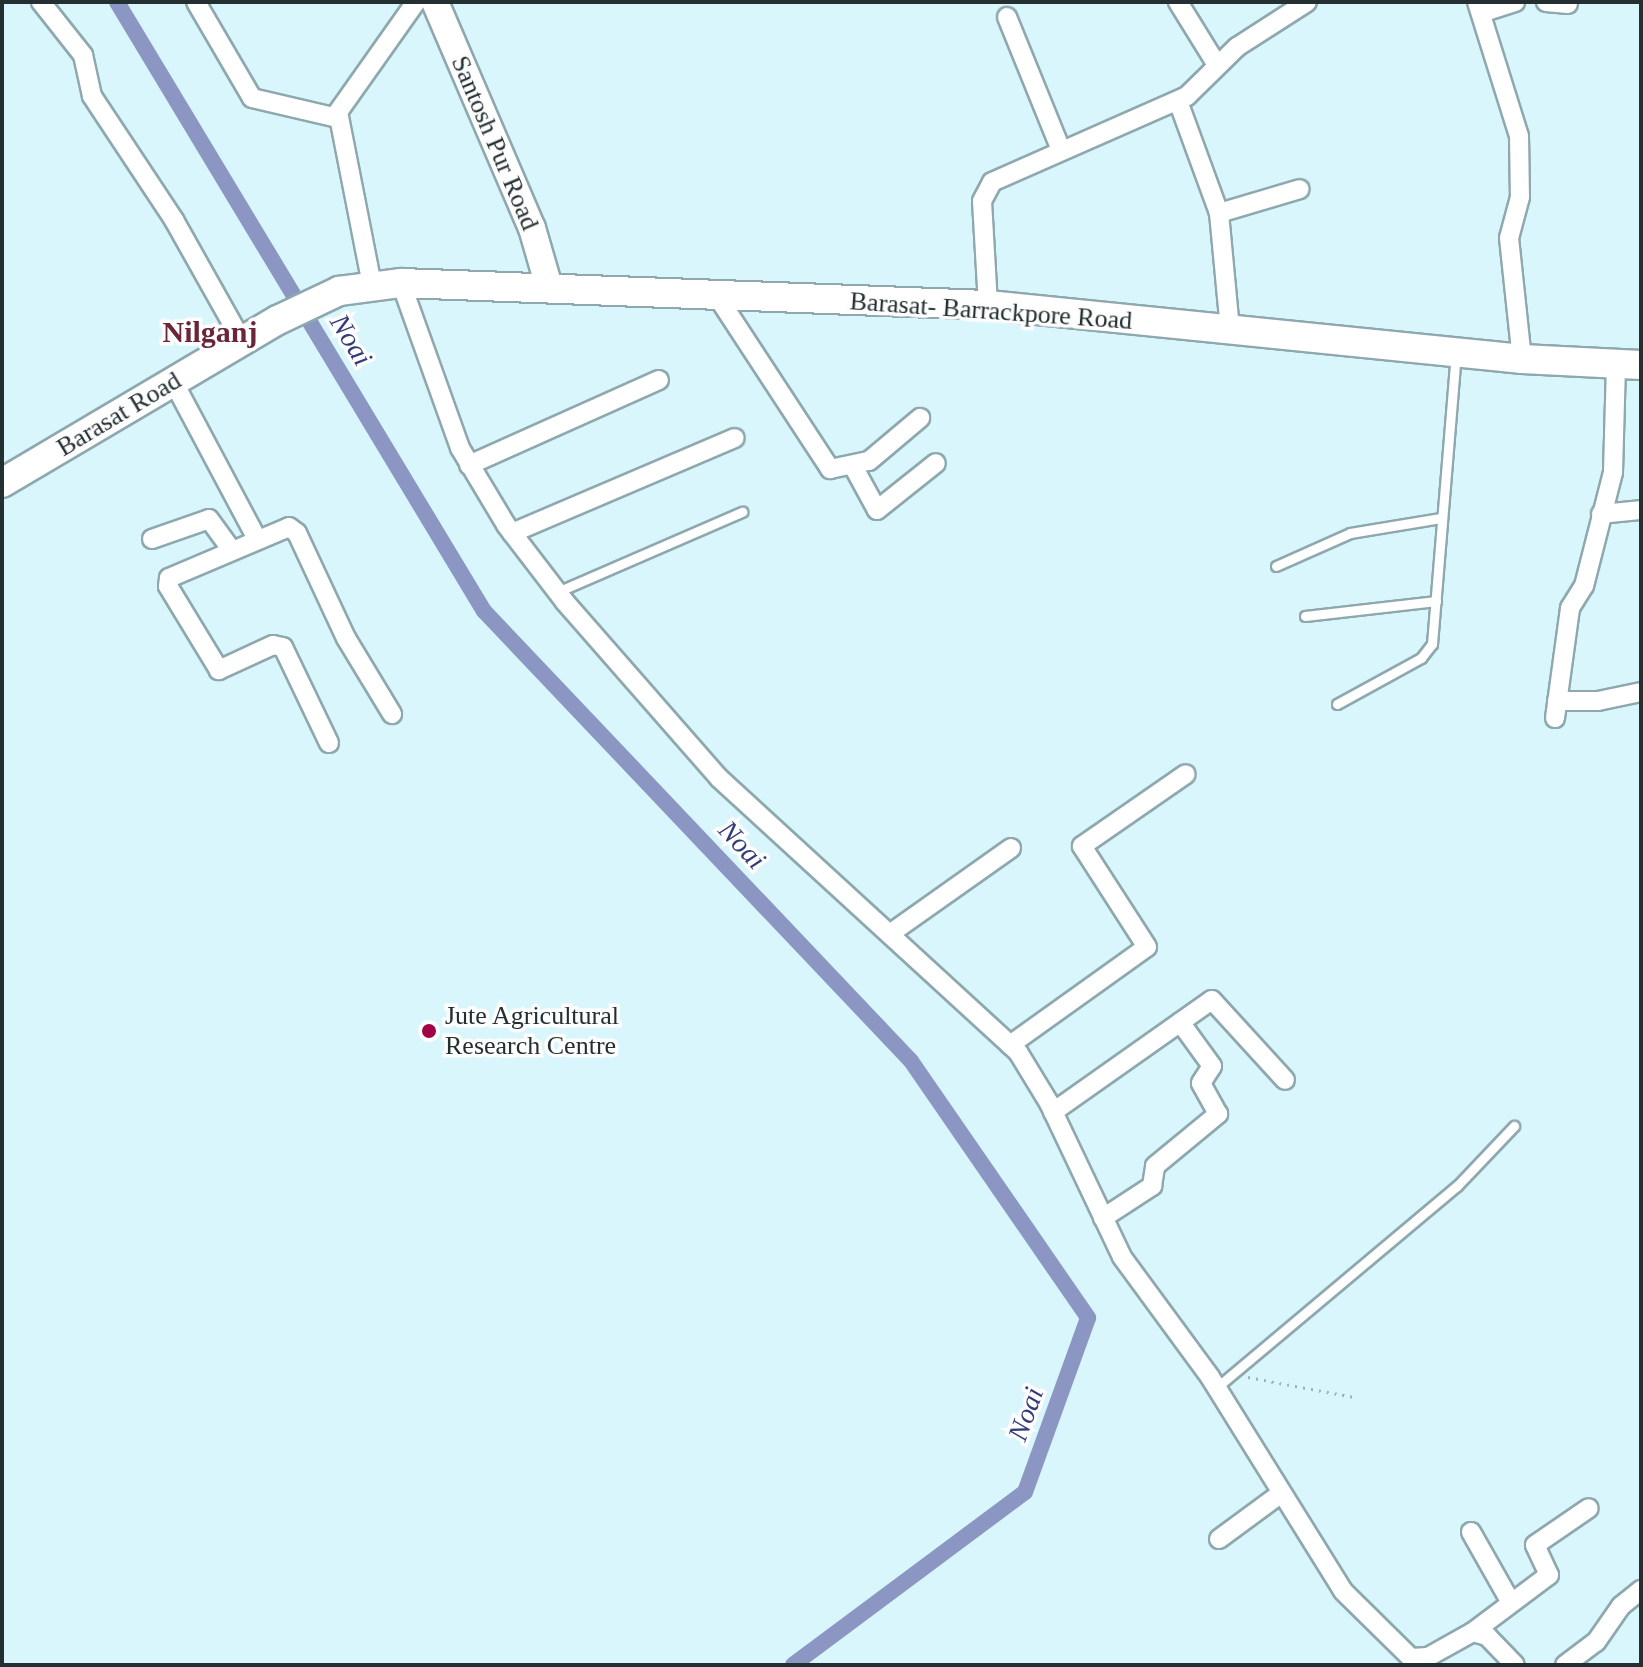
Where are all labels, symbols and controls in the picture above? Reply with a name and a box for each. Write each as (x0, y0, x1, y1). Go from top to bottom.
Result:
street label: Santosh Pur Road (444, 51, 546, 235)
street label: Barasat- Barrackpore Road (849, 286, 1133, 336)
water label: Noai (323, 308, 379, 372)
district label: Nilganj (162, 314, 258, 350)
street label: Barasat Road (51, 365, 187, 463)
water label: Noai (711, 814, 773, 876)
place label: Jute Agricultural Research Centre (445, 1000, 620, 1062)
marker: Jute Agricultural Research Centre (420, 1022, 438, 1040)
water label: Noai (1001, 1383, 1051, 1445)

